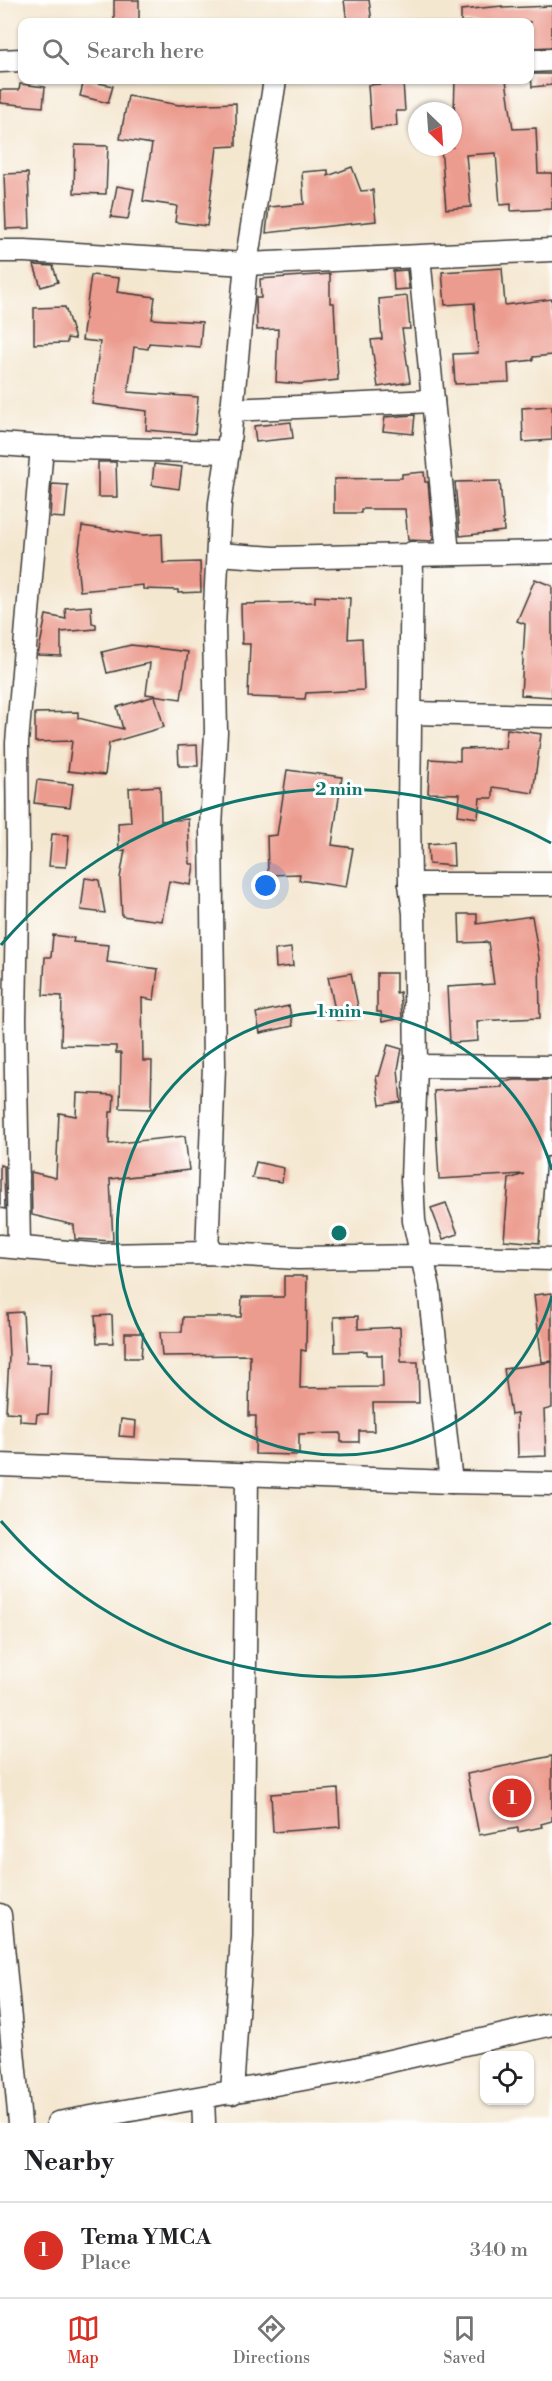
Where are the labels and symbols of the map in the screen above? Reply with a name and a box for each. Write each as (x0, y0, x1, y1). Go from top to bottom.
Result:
north arrow (408, 102, 462, 156)
text: 2 min (315, 778, 363, 801)
your location (251, 871, 280, 900)
text: 1 min (317, 1000, 361, 1023)
centre of rings (329, 1223, 349, 1243)
pin: 1 (492, 1776, 532, 1820)

